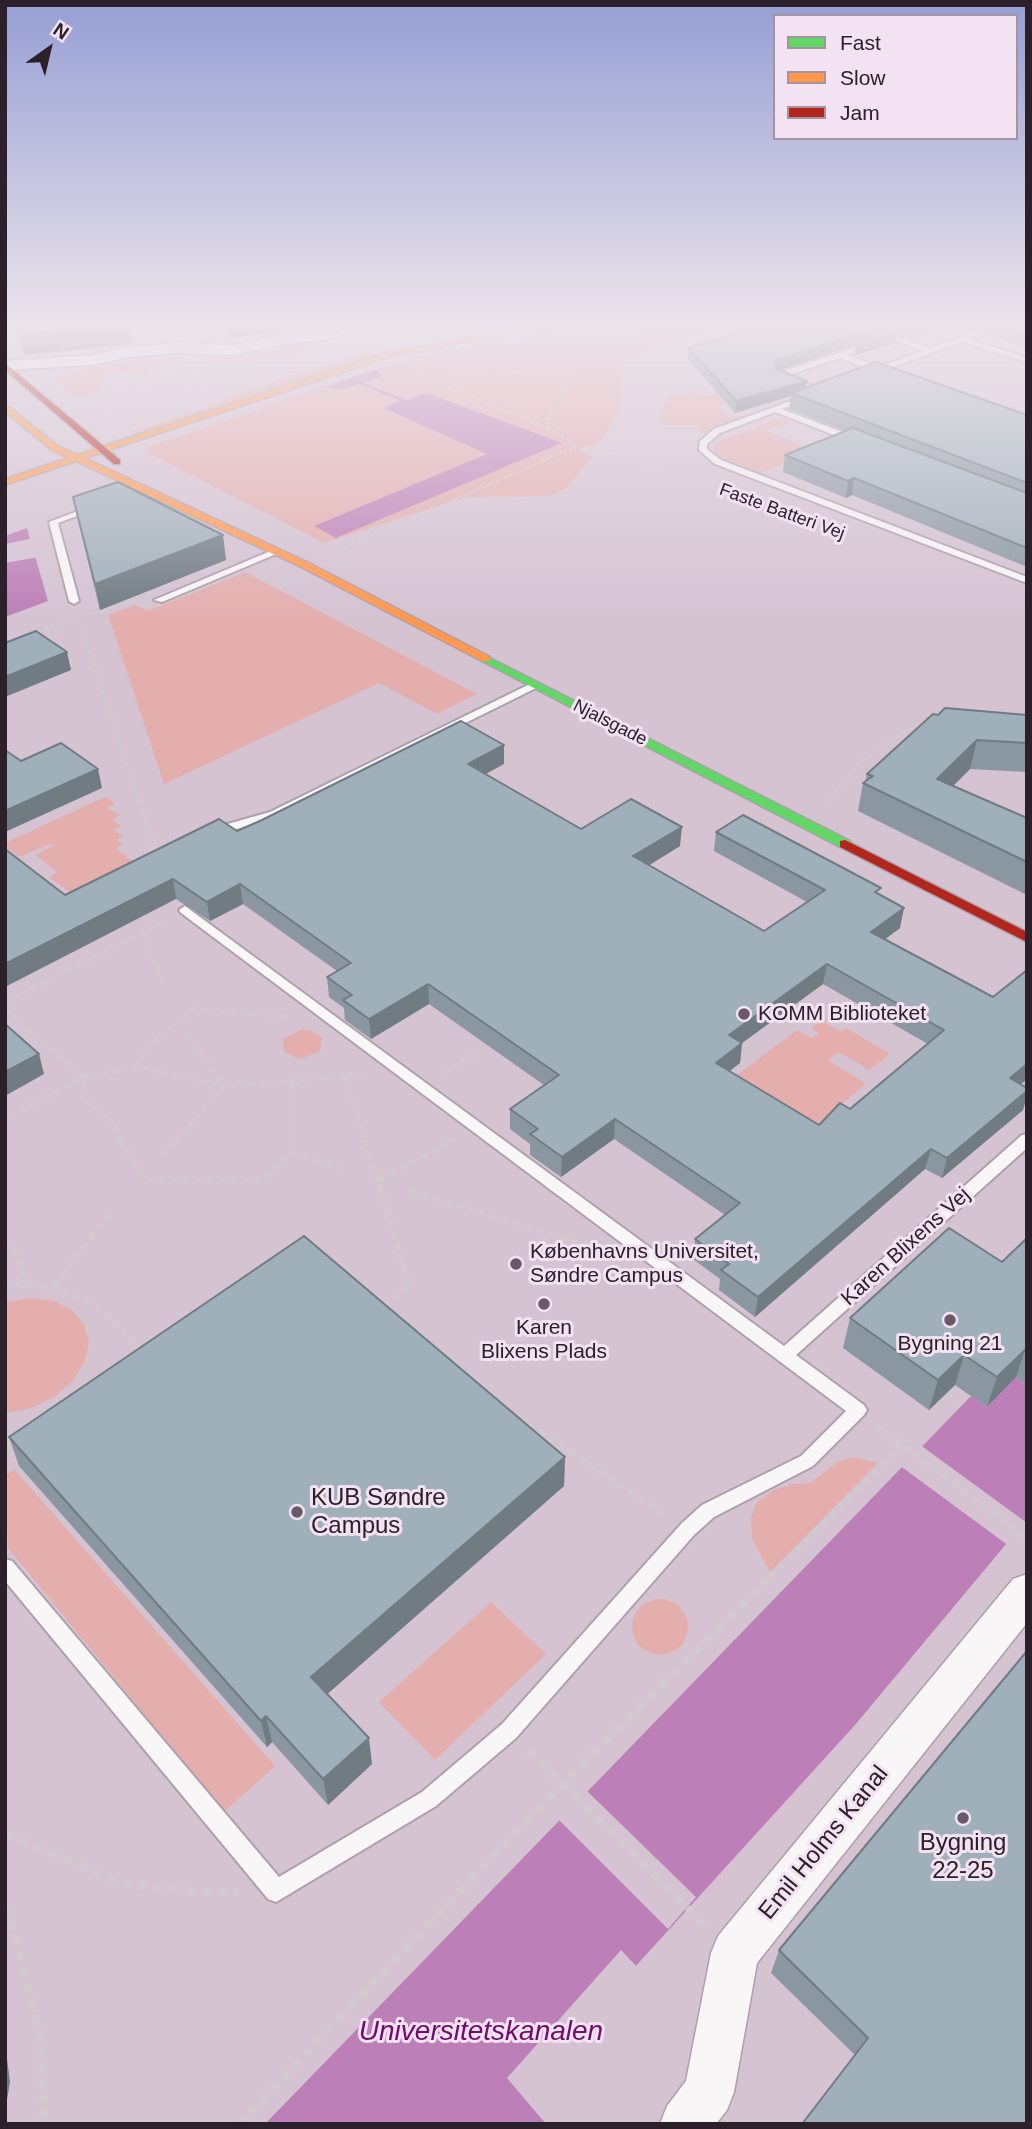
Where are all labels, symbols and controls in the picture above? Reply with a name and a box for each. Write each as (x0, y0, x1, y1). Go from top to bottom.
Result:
north arrow (14, 14, 84, 84)
legend (773, 14, 1018, 140)
text: N (49, 19, 73, 44)
text: Fast (840, 31, 881, 54)
text: Slow (840, 66, 886, 89)
text: Jam (840, 101, 880, 124)
street label: Faste Batteri Vej (716, 479, 848, 545)
street label: Njalsgade (569, 695, 651, 751)
place label: KOMM Biblioteket (758, 1001, 926, 1027)
marker: KOMM Biblioteket (736, 1006, 752, 1022)
street label: Karen Blixens Vej (836, 1183, 976, 1311)
place label: Københavns Universitet, Søndre Campus (530, 1239, 759, 1289)
marker: Københavns Universitet, Søndre Campus (508, 1256, 524, 1272)
marker: Karen Blixens Plads (536, 1296, 552, 1312)
marker: Bygning 21 (942, 1312, 958, 1328)
place label: Karen Blixens Plads (481, 1315, 607, 1365)
place label: Bygning 21 (897, 1331, 1003, 1357)
place label: KUB Søndre Campus (311, 1484, 446, 1540)
marker: KUB Søndre Campus (289, 1504, 305, 1520)
street label: Emil Holms Kanal (753, 1760, 895, 1926)
marker: Bygning 22-25 (955, 1810, 971, 1826)
place label: Bygning 22-25 (920, 1829, 1006, 1885)
water label: Universitetskanalen (359, 2015, 603, 2049)

